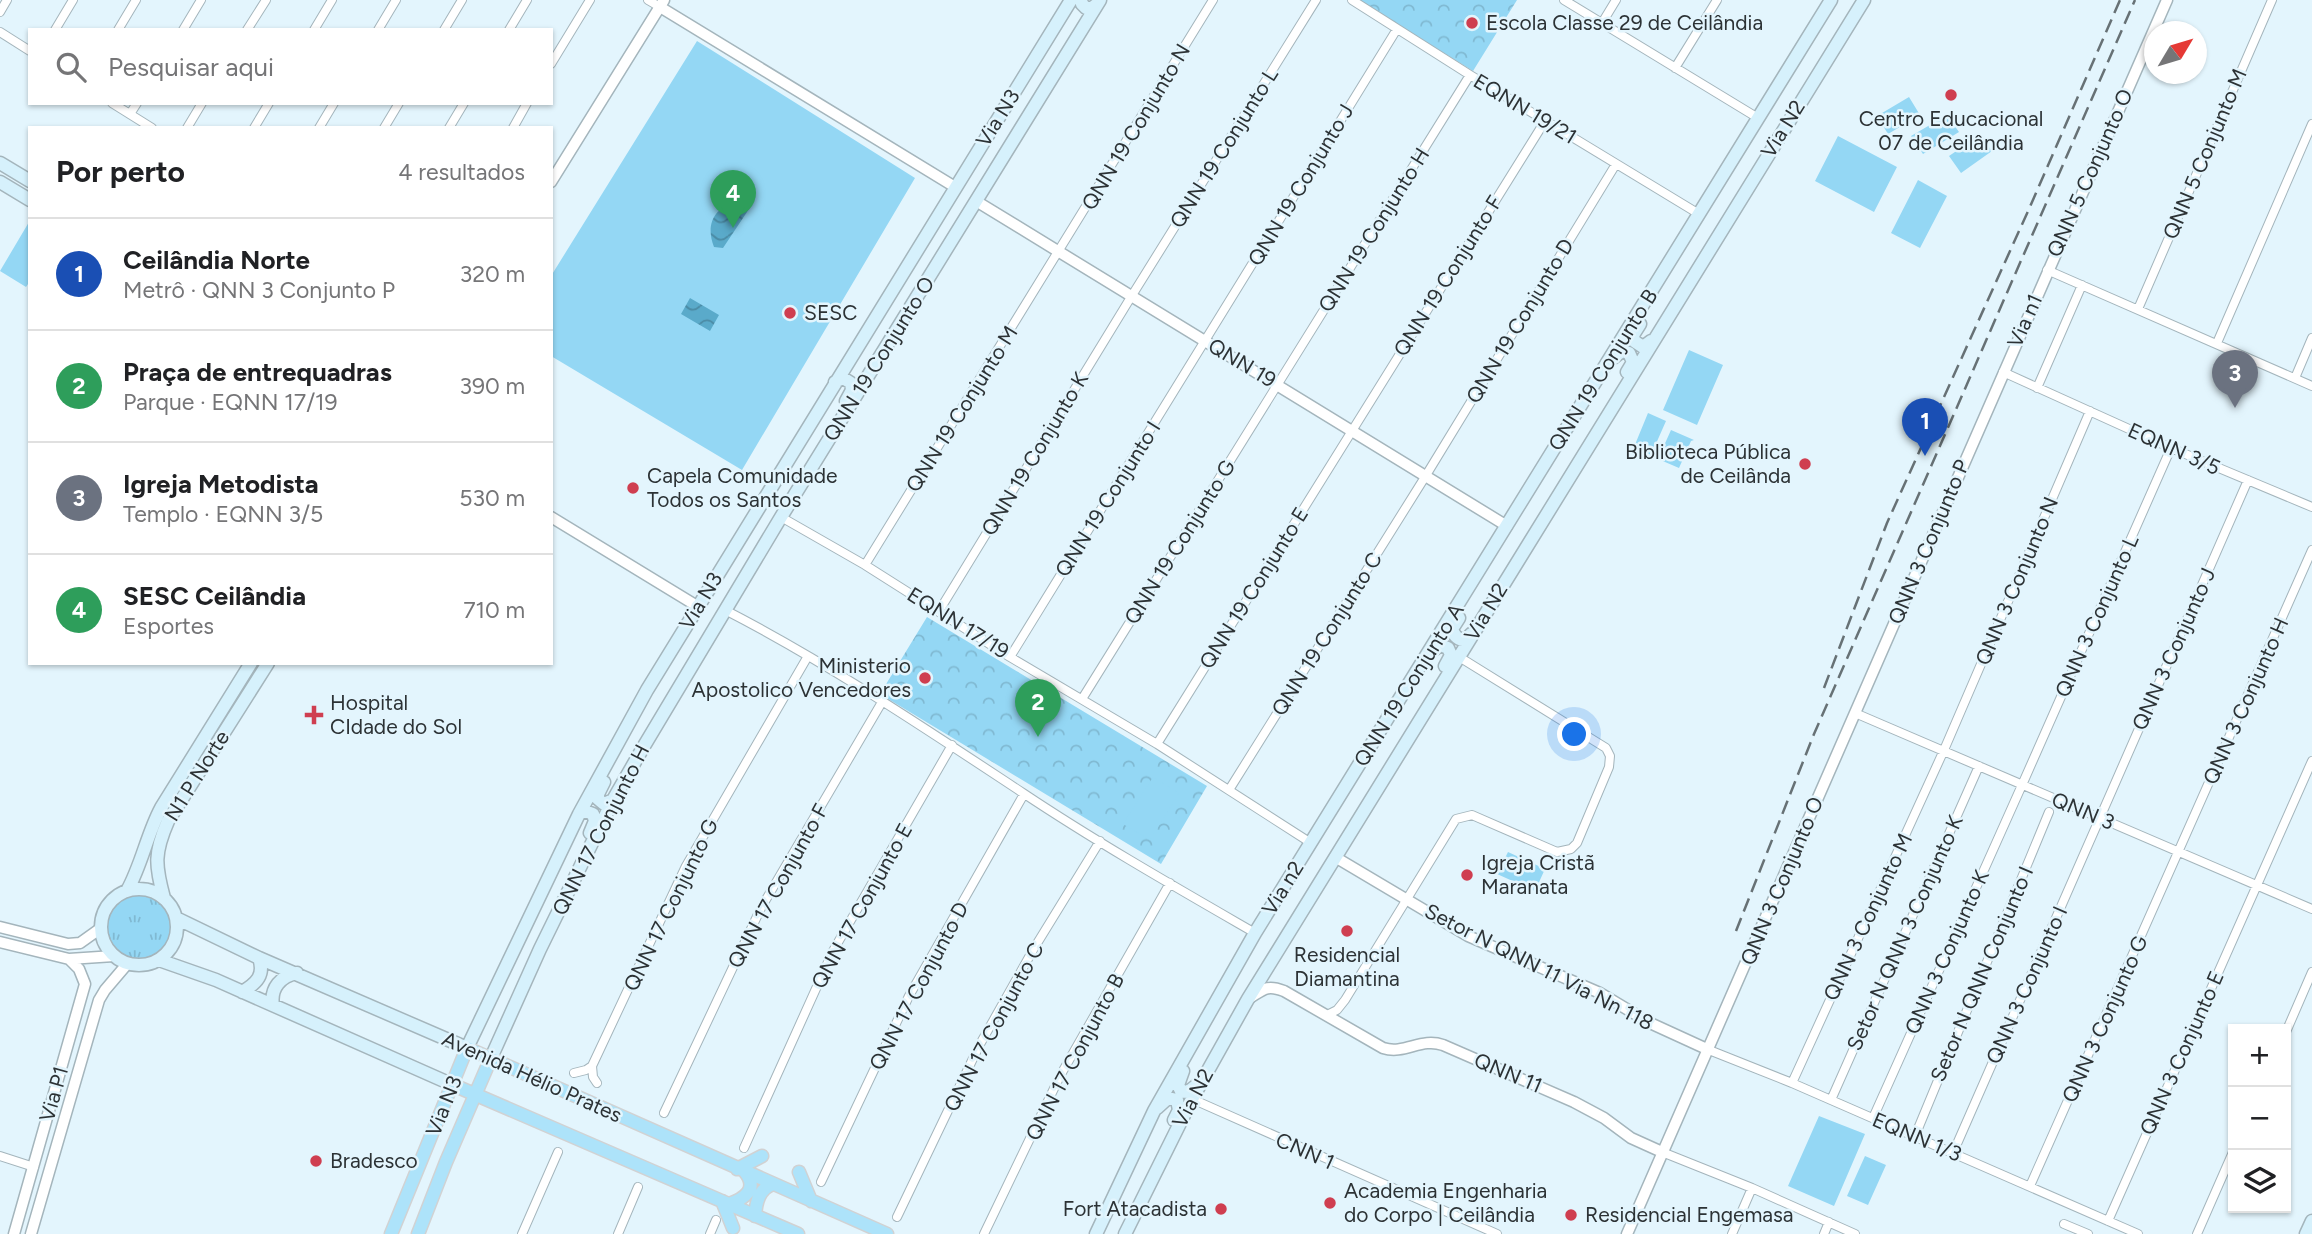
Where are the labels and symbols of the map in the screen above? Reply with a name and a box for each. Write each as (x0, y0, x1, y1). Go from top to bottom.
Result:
place label: Escola Classe 29 de Ceilândia (1486, 10, 1763, 35)
marker: Escola Classe 29 de Ceilândia (1464, 15, 1480, 31)
north arrow (2144, 21, 2207, 84)
street label: QNN 19 Conjunto N (1076, 39, 1195, 214)
street label: QNN 19 Conjunto L (1164, 63, 1283, 232)
street label: QNN 5 Conjunto M (2157, 65, 2252, 243)
street label: EQNN 19/21 (1469, 68, 1581, 149)
street label: Via N3 (970, 84, 1025, 151)
street label: QNN 5 Conjunto O (2041, 85, 2138, 261)
marker: Centro Educacional 07 de Ceilândia (1943, 87, 1959, 103)
street label: Via N2 (1755, 95, 1810, 162)
street label: QNN 19 Conjunto J (1242, 99, 1359, 270)
place label: Centro Educacional 07 de Ceilândia (1859, 106, 2043, 155)
street label: QNN 19 Conjunto H (1313, 143, 1434, 316)
pin: 4 (710, 170, 756, 228)
street label: QNN 19 Conjunto F (1388, 191, 1507, 361)
street label: QNN 19 Conjunto D (1461, 234, 1579, 408)
street label: QNN 19 Conjunto O (818, 272, 939, 446)
street label: QNN 19 Conjunto B (1543, 284, 1662, 455)
street label: Via n1 (2002, 290, 2047, 351)
place label: SESC (804, 300, 857, 325)
marker: SESC (782, 305, 798, 321)
street label: QNN 19 Conjunto M (900, 321, 1023, 496)
street label: QNN 19 (1204, 333, 1281, 393)
pin: 3 (2212, 350, 2258, 408)
street label: QNN 19 Conjunto K (976, 367, 1093, 540)
pin: 1 (1902, 398, 1948, 456)
street label: QNN 19 Conjunto I (1050, 416, 1166, 581)
street label: EQNN 3/5 (2124, 417, 2224, 480)
place label: Biblioteca Pública de Ceilânda (1625, 439, 1791, 488)
street label: QNN 19 Conjunto G (1119, 455, 1240, 629)
marker: Biblioteca Pública de Ceilânda (1797, 456, 1813, 472)
street label: QNN 3 Conjunto P (1883, 456, 1974, 628)
place label: Capela Comunidade Todos os Santos (647, 463, 838, 512)
marker: Capela Comunidade Todos os Santos (625, 480, 641, 496)
street label: QNN 3 Conjunto N (1970, 493, 2063, 669)
street label: QNN 19 Conjunto E (1194, 502, 1313, 673)
street label: QNN 3 Conjunto L (2050, 531, 2144, 701)
street label: QNN 19 Conjunto C (1266, 547, 1387, 720)
street label: QNN 3 Conjunto J (2127, 564, 2221, 734)
street label: Via N3 (674, 567, 728, 634)
street label: Via N2 (1459, 578, 1513, 645)
street label: EQNN 17/19 (903, 581, 1014, 664)
street label: QNN 19 Conjunto A (1348, 599, 1469, 771)
street label: QNN 3 Conjunto H (2198, 614, 2294, 788)
place label: Ministerio Apostolico Vencedores (692, 653, 911, 702)
marker: Ministerio Apostolico Vencedores (917, 670, 933, 686)
pin: 2 (1015, 679, 1061, 737)
place label: Hospital CIdade do Sol (330, 690, 462, 739)
marker: Hospital CIdade do Sol (304, 705, 324, 725)
your location (1557, 717, 1591, 751)
street label: N1 P Norte (159, 726, 234, 826)
street label: QNN 17 Conjunto H (547, 740, 654, 919)
street label: QNN 3 (2048, 786, 2118, 835)
street label: QNN 3 Conjunto O (1735, 793, 1828, 969)
street label: QNN 17 Conjunto F (722, 799, 833, 972)
street label: Setor N QNN 3 Conjunto K (1842, 811, 1968, 1055)
street label: QNN 17 Conjunto G (618, 815, 723, 995)
street label: QNN 17 Conjunto E (806, 819, 917, 993)
street label: QNN 3 Conjunto M (1818, 829, 1917, 1004)
place label: Igreja Cristã Maranata (1481, 850, 1595, 899)
street label: Via n2 (1256, 856, 1309, 919)
street label: Setor N QNN Conjunto I (1925, 862, 2038, 1085)
street label: QNN 3 Conjunto K (1900, 866, 1994, 1038)
marker: Igreja Cristã Maranata (1459, 867, 1475, 883)
street label: QNN 17 Conjunto D (864, 897, 974, 1074)
street label: Setor N QNN 11 Via Nn 118 (1421, 898, 1658, 1035)
street label: QNN 3 Conjunto I (1981, 902, 2072, 1067)
marker: Residencial Diamantina (1339, 923, 1355, 939)
street label: QNN 3 Conjunto G (2057, 931, 2153, 1106)
street label: QNN 17 Conjunto C (938, 938, 1049, 1116)
place label: Residencial Diamantina (1294, 942, 1400, 991)
street label: QNN 3 Conjunto E (2134, 967, 2229, 1139)
street label: QNN 17 Conjunto B (1020, 969, 1129, 1144)
street label: Avenida Hélio Prates (438, 1026, 626, 1127)
street label: QNN 11 (1470, 1047, 1546, 1098)
street label: Via P1 (34, 1063, 73, 1124)
street label: Via N2 (1167, 1064, 1218, 1132)
street label: Via N3 (420, 1072, 467, 1140)
street label: EQNN 1/3 (1869, 1107, 1966, 1167)
street label: CNN 1 (1272, 1127, 1338, 1174)
place label: Bradesco (330, 1148, 418, 1173)
marker: Bradesco (308, 1153, 324, 1169)
place label: Academia Engenharia do Corpo | Ceilândia (1344, 1178, 1547, 1227)
marker: Academia Engenharia do Corpo | Ceilândia (1322, 1195, 1338, 1211)
place label: Fort Atacadista (1063, 1196, 1207, 1221)
marker: Fort Atacadista (1213, 1201, 1229, 1217)
place label: Residencial Engemasa (1585, 1202, 1794, 1227)
marker: Residencial Engemasa (1563, 1207, 1579, 1223)

